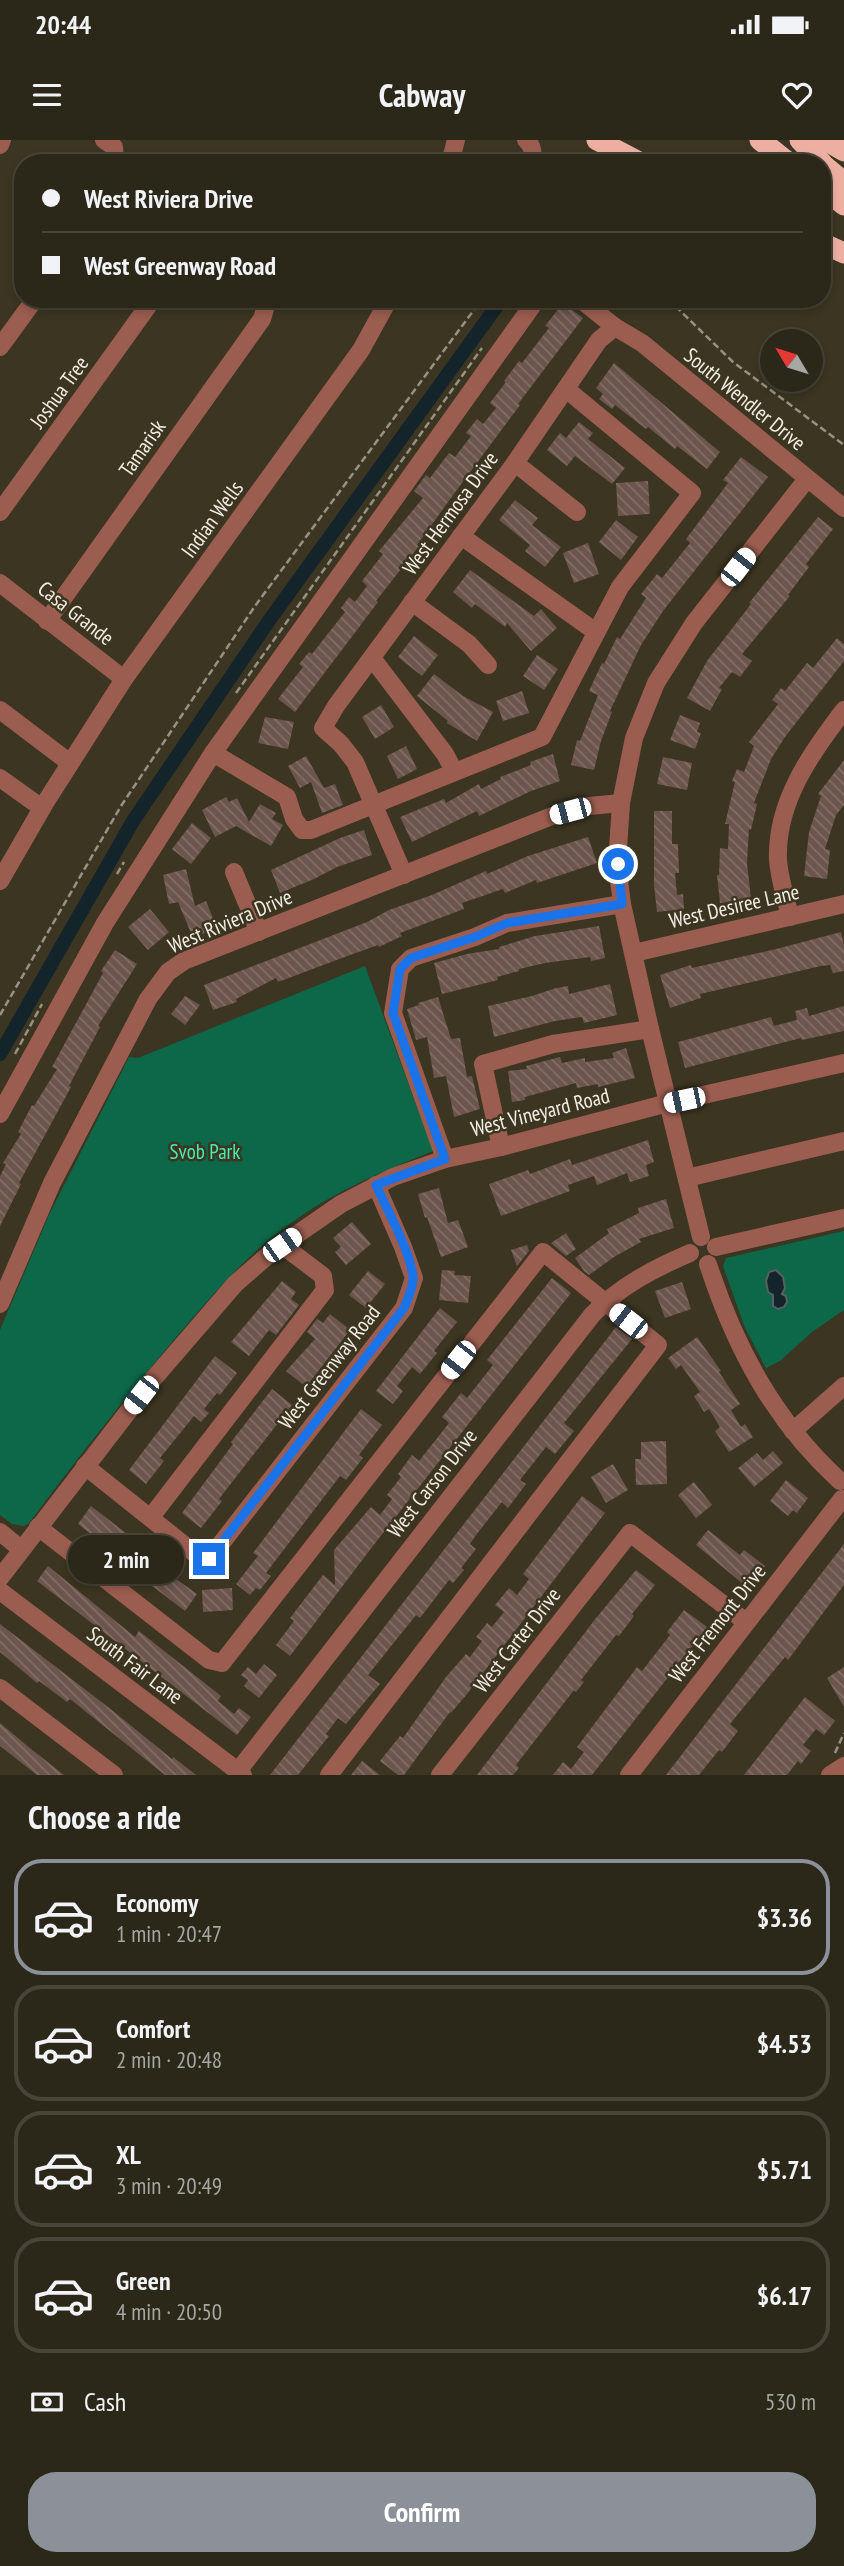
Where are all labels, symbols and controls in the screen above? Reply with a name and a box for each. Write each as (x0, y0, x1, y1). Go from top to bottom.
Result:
text: 20:44 (35, 8, 91, 41)
text: Cabway (379, 74, 465, 116)
icon: menu (28, 76, 66, 114)
icon: heart (778, 76, 816, 114)
text: West Riviera Drive (84, 182, 253, 215)
text: West Greenway Road (84, 249, 276, 282)
north arrow (760, 329, 822, 392)
map controls (760, 329, 823, 392)
street label: South Wendler Drive (679, 342, 811, 456)
street label: Joshua Tree (23, 351, 94, 434)
street label: Tamarisk (113, 414, 171, 482)
street label: West Hermosa Drive (396, 446, 504, 580)
street label: Indian Wells (175, 475, 249, 563)
car (717, 544, 760, 590)
street label: Casa Grande (33, 575, 119, 651)
car (547, 795, 594, 827)
route start (602, 848, 634, 880)
street label: West Desiree Lane (666, 878, 802, 934)
street label: West Riviera Drive (164, 883, 296, 959)
street label: West Vineyard Road (468, 1082, 612, 1142)
car (662, 1085, 707, 1115)
park label: Svob Park (170, 1138, 240, 1165)
car (259, 1224, 306, 1266)
street label: West Greenway Road (272, 1300, 386, 1434)
car (605, 1300, 652, 1342)
car (437, 1337, 480, 1383)
car (120, 1372, 163, 1418)
street label: West Carson Drive (381, 1423, 483, 1543)
callout: 2 min (69, 1534, 184, 1584)
route end (193, 1543, 225, 1575)
text: 2 min (103, 1545, 149, 1574)
street label: West Fremont Drive (662, 1558, 772, 1688)
street label: West Carter Drive (468, 1582, 566, 1698)
street label: South Fair Lane (82, 1620, 188, 1710)
text: Choose a ride (28, 1796, 181, 1838)
icon: car (32, 1886, 95, 1949)
text: Economy (116, 1886, 198, 1919)
text: $3.36 (757, 1901, 812, 1934)
text: 1 min · 20:47 (116, 1919, 222, 1948)
icon: car (32, 2012, 95, 2075)
text: Comfort (116, 2012, 190, 2045)
text: $4.53 (757, 2027, 812, 2060)
text: 2 min · 20:48 (116, 2045, 222, 2074)
icon: car (32, 2138, 95, 2201)
text: XL (116, 2138, 141, 2171)
text: $5.71 (757, 2153, 812, 2186)
text: 3 min · 20:49 (116, 2171, 222, 2200)
icon: car (32, 2264, 95, 2327)
text: Green (116, 2264, 171, 2297)
text: $6.17 (757, 2279, 812, 2312)
text: 4 min · 20:50 (116, 2297, 222, 2326)
icon: cash (28, 2383, 66, 2421)
text: Cash (84, 2385, 126, 2418)
text: 530 m (765, 2387, 816, 2416)
button: Confirm (28, 2472, 816, 2552)

